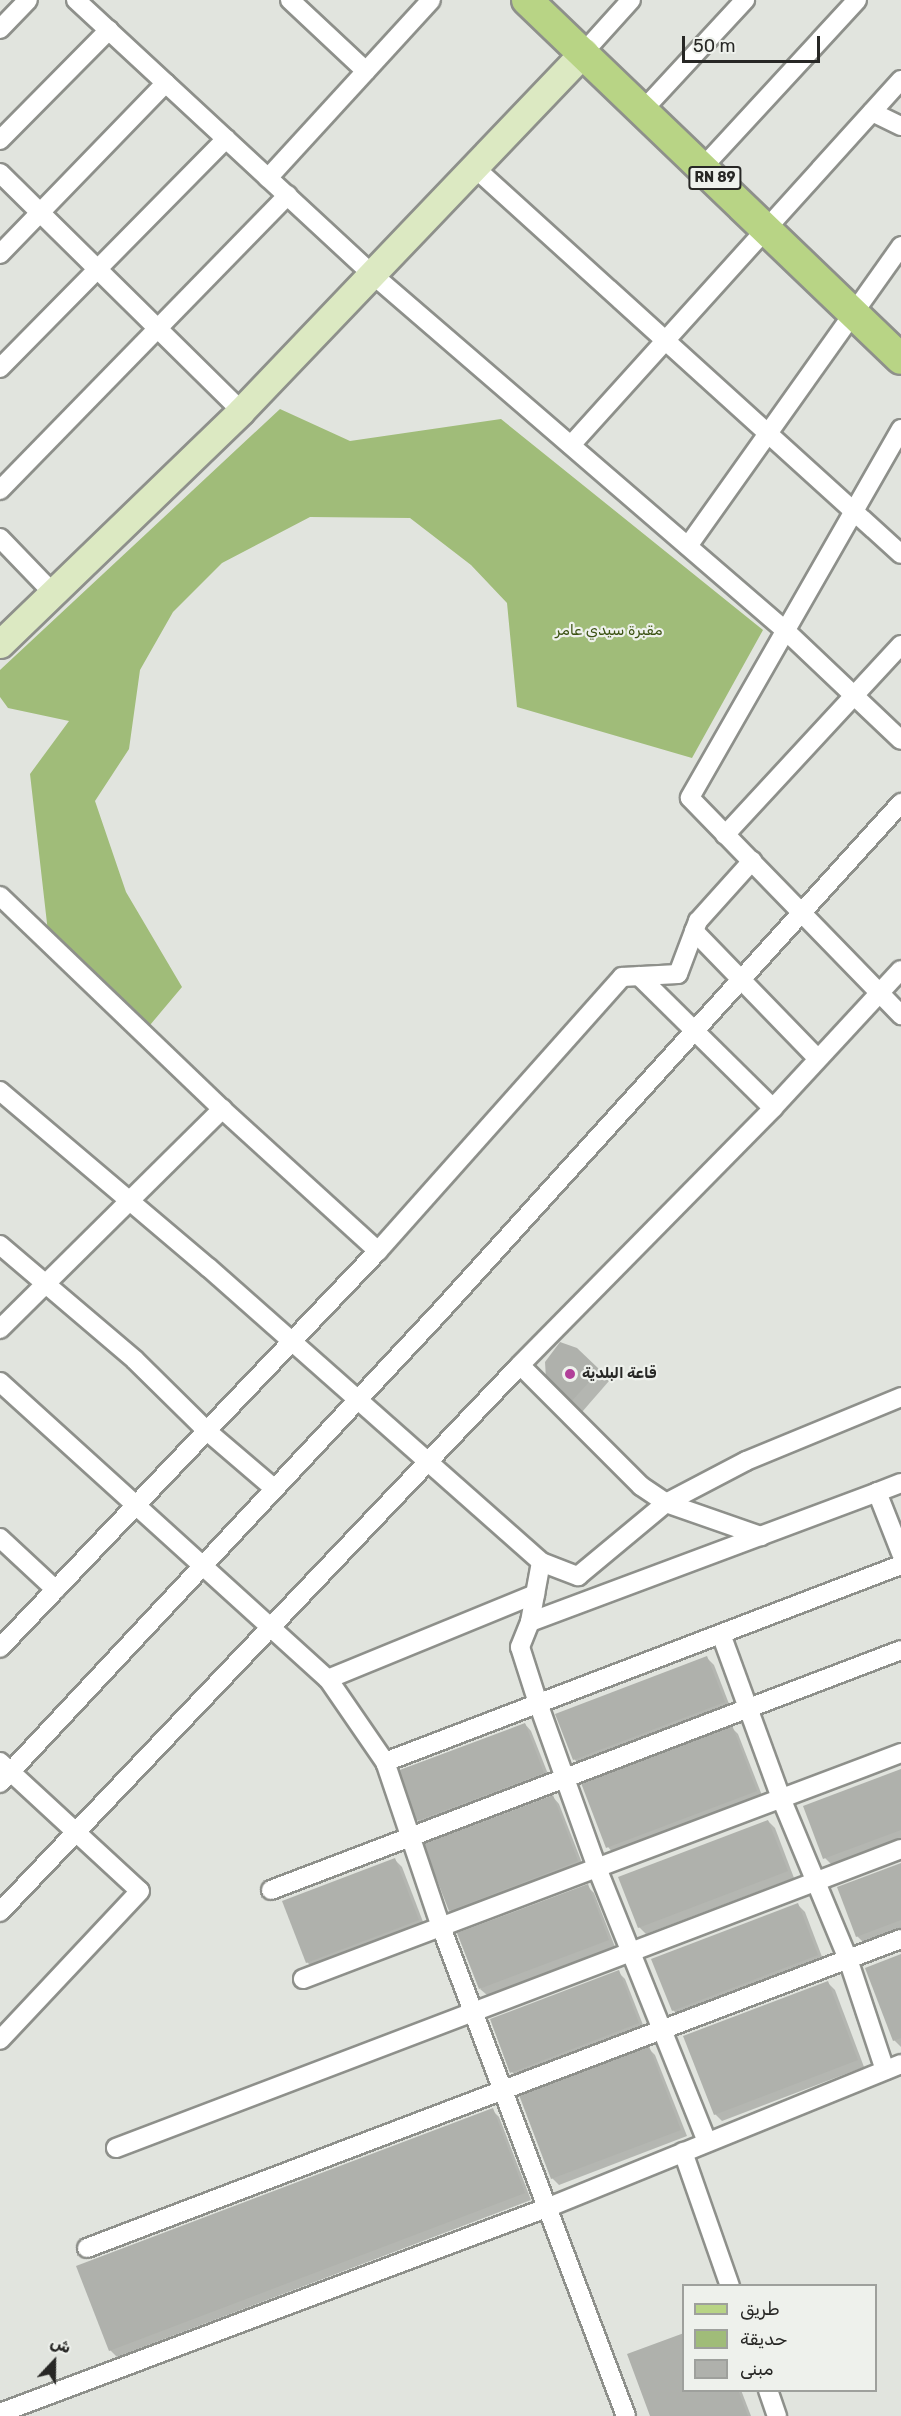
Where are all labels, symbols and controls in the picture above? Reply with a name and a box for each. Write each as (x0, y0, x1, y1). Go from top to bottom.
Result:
scale bar (685, 24, 823, 62)
text: 50 m (693, 35, 736, 57)
road number: RN 89 (688, 167, 742, 189)
park label: مقبرة سيدي عامر (555, 622, 663, 640)
place label: قاعة البلدية (582, 1365, 656, 1383)
marker: قاعة البلدية (563, 1367, 577, 1381)
legend (682, 2284, 877, 2392)
text: طريق (740, 2298, 780, 2320)
text: حديقة (740, 2328, 787, 2350)
north arrow (24, 2332, 84, 2392)
text: ش (48, 2332, 74, 2357)
text: مبنى (740, 2358, 774, 2380)

